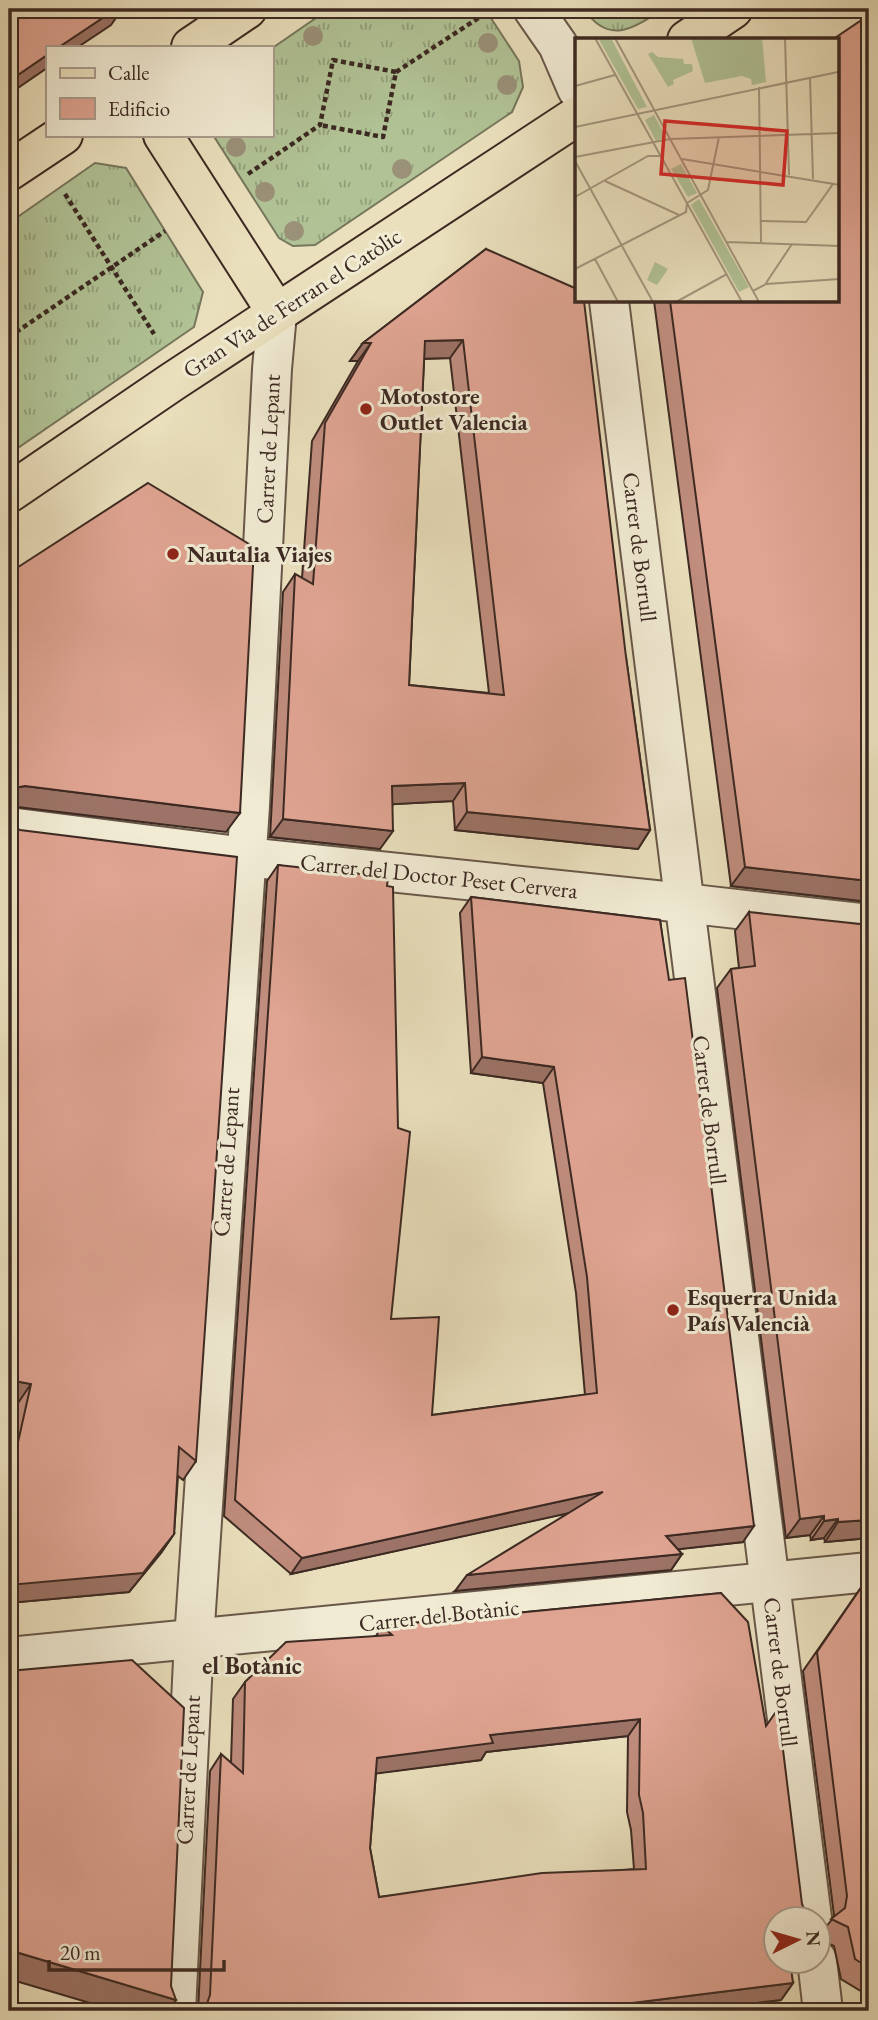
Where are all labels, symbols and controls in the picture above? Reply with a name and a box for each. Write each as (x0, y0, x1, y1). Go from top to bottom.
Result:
inset map (575, 38, 840, 303)
legend (46, 46, 273, 136)
text: Calle (108, 59, 150, 86)
text: Edificio (108, 95, 170, 122)
street label: Gran Via de Ferran el Catòlic (177, 221, 407, 385)
street label: Carrer de Lepant (249, 373, 287, 525)
place label: Motostore Outlet Valencia (380, 381, 528, 437)
marker: Motostore Outlet Valencia (358, 401, 374, 417)
street label: Carrer de Borrull (616, 470, 664, 624)
place label: Nautalia Viajes (187, 539, 332, 569)
marker: Nautalia Viajes (165, 546, 181, 562)
street label: Carrer del Doctor Peset Cervera (299, 847, 580, 906)
street label: Carrer de Borrull (686, 1033, 734, 1187)
street label: Carrer de Lepant (206, 1085, 246, 1238)
place label: Esquerra Unida País Valencià (687, 1282, 838, 1338)
marker: Esquerra Unida País Valencià (665, 1302, 681, 1318)
street label: Carrer del Botànic (357, 1592, 521, 1638)
street label: Carrer de Borrull (757, 1595, 805, 1749)
district label: el Botànic (202, 1650, 302, 1681)
street label: Carrer de Lepant (169, 1694, 207, 1846)
north arrow (762, 1904, 832, 1974)
scale bar (49, 1929, 224, 1973)
text: N (800, 1930, 827, 1948)
text: 20 m (60, 1939, 101, 1966)

